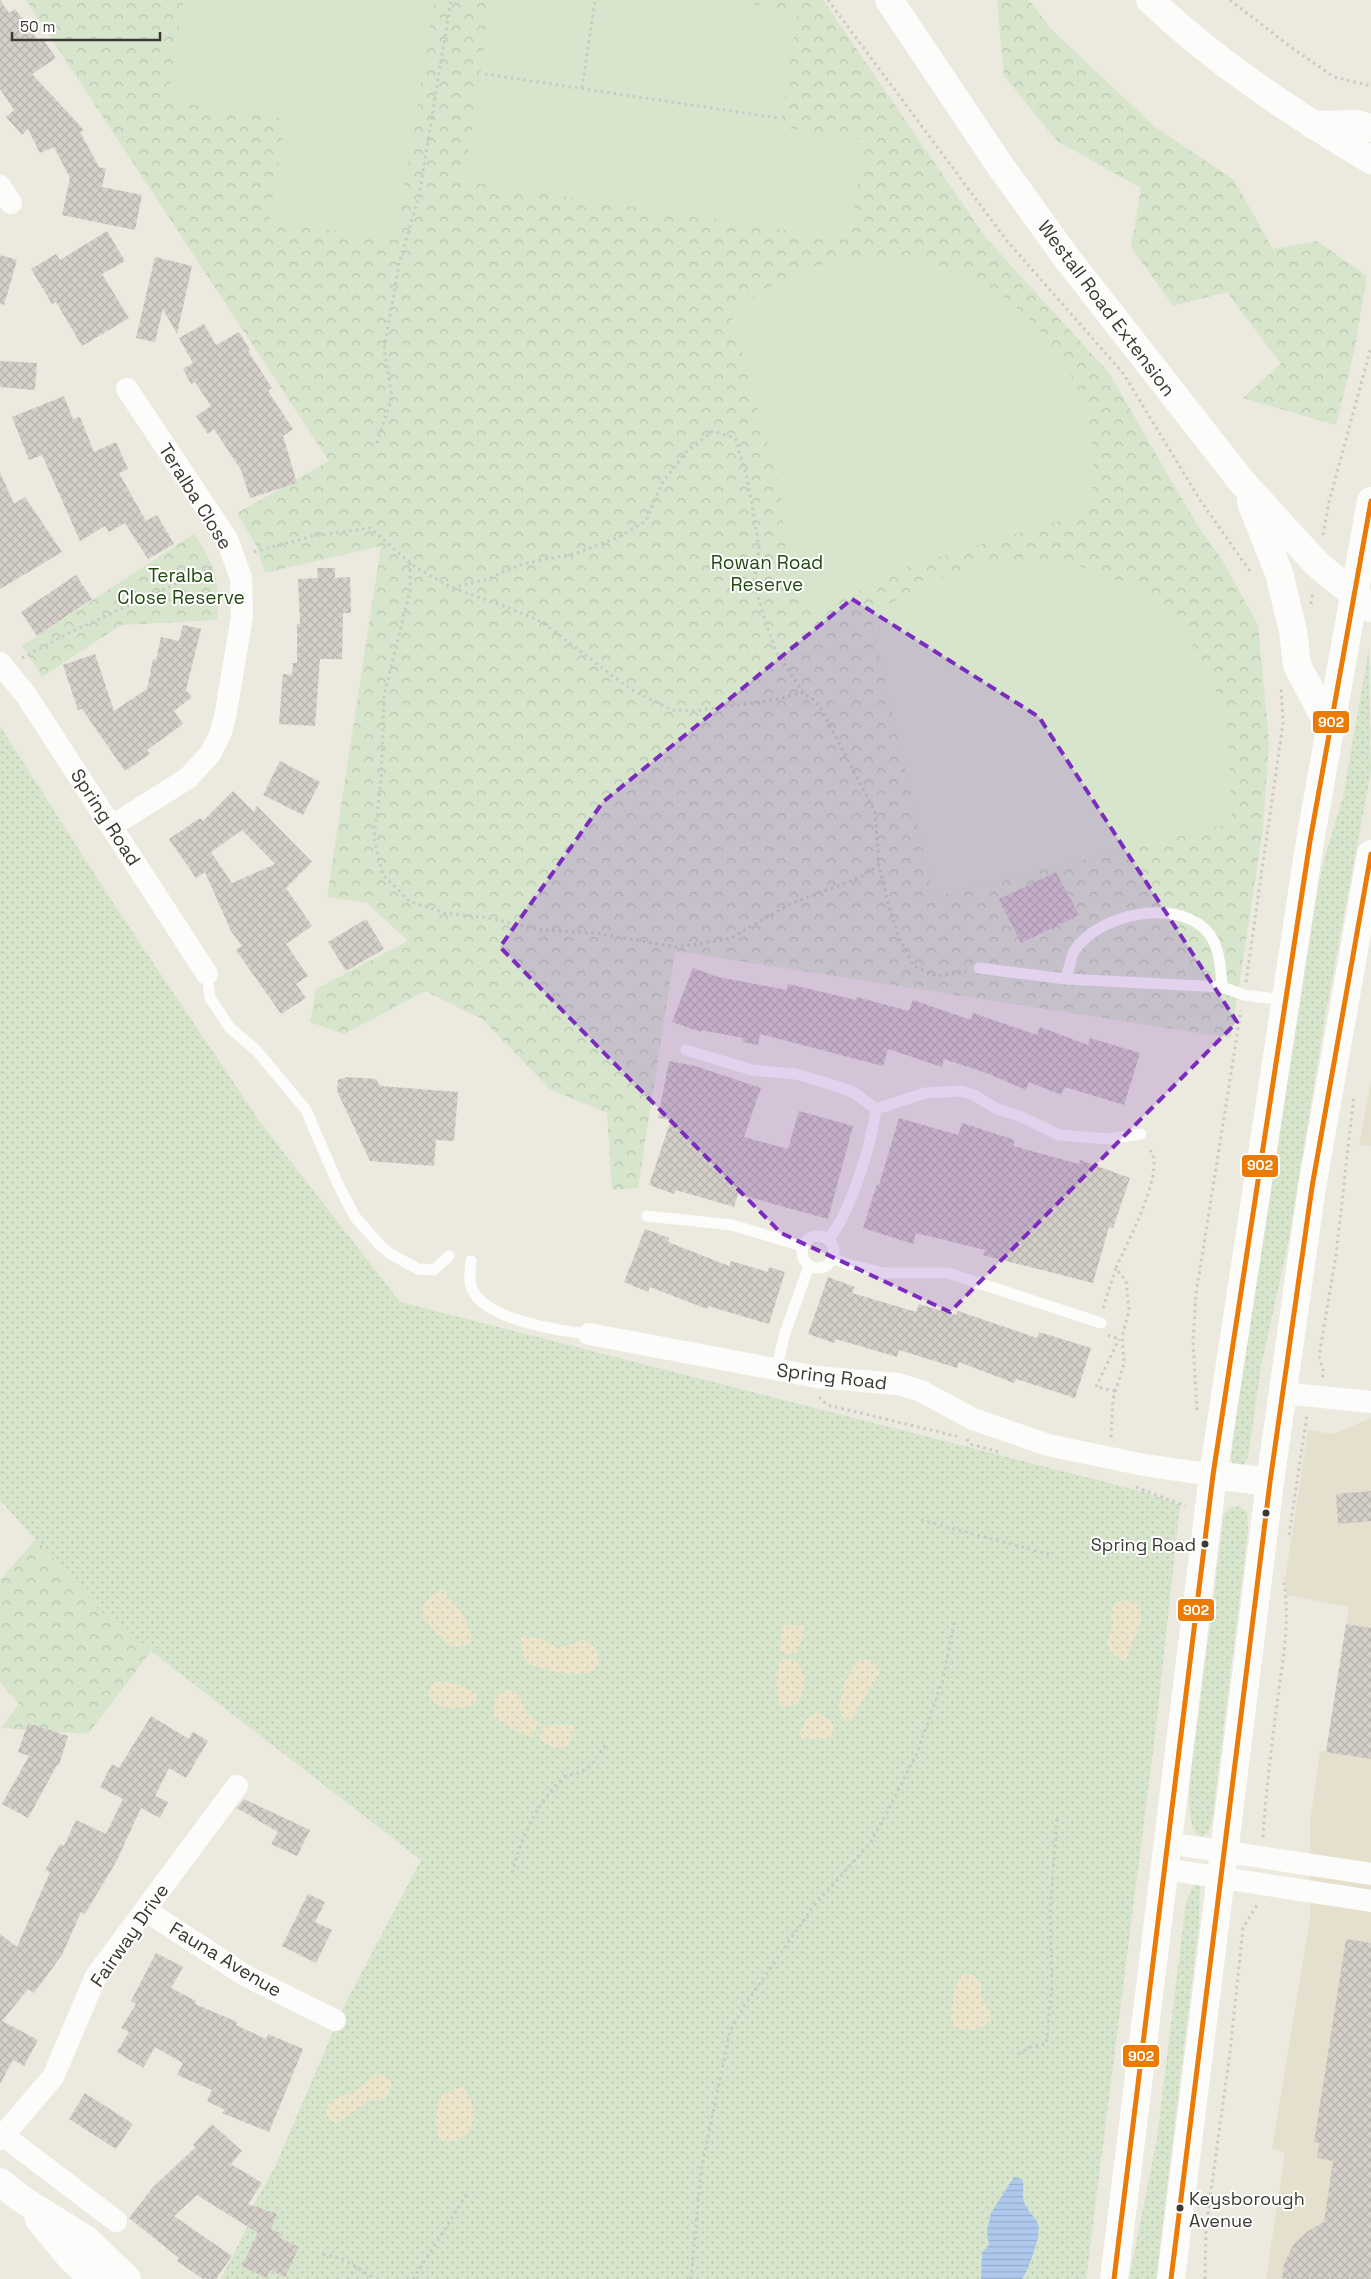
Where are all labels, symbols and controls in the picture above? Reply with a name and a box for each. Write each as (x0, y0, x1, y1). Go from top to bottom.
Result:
scale bar (12, 10, 160, 42)
text: 50 m (20, 17, 55, 36)
street label: Westall Road Extension (1032, 215, 1181, 401)
street label: Teralba Close (153, 438, 238, 554)
park label: Rowan Road Reserve (711, 550, 823, 597)
park label: Teralba Close Reserve (117, 563, 245, 610)
line badge: 902 (1312, 710, 1350, 734)
text: 902 (1318, 713, 1344, 731)
street label: Spring Road (65, 764, 146, 871)
line badge: 902 (1241, 1154, 1279, 1178)
text: 902 (1247, 1156, 1273, 1174)
street label: Spring Road (775, 1357, 889, 1396)
unlabelled marker (1261, 1508, 1271, 1518)
place label: Spring Road (1091, 1533, 1196, 1556)
marker: Spring Road (1200, 1539, 1210, 1549)
line badge: 902 (1177, 1598, 1215, 1622)
text: 902 (1183, 1601, 1209, 1619)
street label: Fairway Drive (85, 1879, 174, 1992)
street label: Fauna Avenue (165, 1916, 287, 2003)
line badge: 902 (1122, 2044, 1160, 2068)
text: 902 (1128, 2047, 1154, 2065)
place label: Keysborough Avenue (1189, 2187, 1305, 2232)
marker: Keysborough Avenue (1175, 2203, 1185, 2213)

